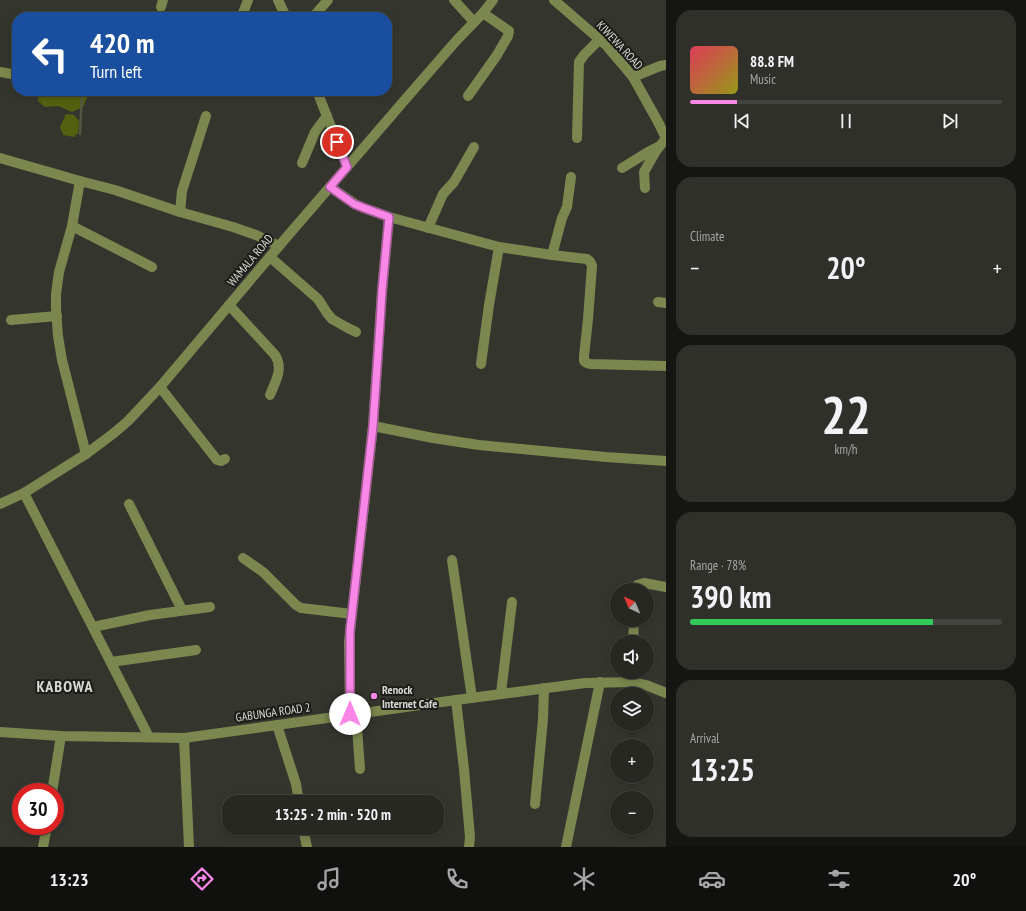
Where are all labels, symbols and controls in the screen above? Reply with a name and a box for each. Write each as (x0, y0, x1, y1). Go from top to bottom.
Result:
street label: KIWEWA ROAD (594, 17, 646, 73)
text: 420 m (90, 24, 154, 61)
icon: left (24, 28, 76, 80)
text: 88.8 FM (750, 52, 794, 71)
text: Turn left (90, 60, 142, 83)
text: Music (750, 71, 776, 88)
icon: previous (731, 110, 753, 132)
icon: pause (835, 110, 857, 132)
icon: next (939, 110, 961, 132)
pin (320, 125, 354, 159)
icon: arrive (326, 131, 348, 153)
text: Climate (690, 228, 724, 245)
street label: WAMALA ROAD (224, 231, 276, 289)
text: 20° (826, 248, 866, 287)
text: − (690, 254, 699, 282)
text: + (993, 254, 1002, 282)
text: 22 (821, 381, 871, 448)
text: km/h (834, 441, 858, 458)
text: Range · 78% (690, 557, 746, 574)
text: 390 km (690, 577, 771, 616)
north arrow (610, 583, 654, 627)
map controls (610, 583, 654, 835)
button: sound (610, 635, 654, 679)
district label: KABOWA (36, 676, 94, 696)
place label: Renock Internet Cafe (382, 682, 437, 711)
button: layers (610, 687, 654, 731)
marker: Renock Internet Cafe (369, 691, 379, 701)
position arrow (329, 693, 371, 735)
street label: GABUNGA ROAD 2 (235, 699, 311, 725)
text: Arrival (690, 730, 719, 747)
button: + (610, 739, 654, 783)
text: 13:25 (690, 750, 755, 789)
speed limit sign: 30 (12, 783, 64, 835)
button: − (610, 791, 654, 835)
text: 13:25 · 2 min · 520 m (275, 805, 391, 824)
icon: directions (188, 865, 216, 893)
icon: music (315, 865, 343, 893)
icon: phone (443, 865, 471, 893)
icon: climate (570, 865, 598, 893)
icon: car (698, 865, 726, 893)
icon: filters (825, 865, 853, 893)
text: 13:23 (50, 868, 89, 891)
text: 20° (952, 868, 976, 891)

